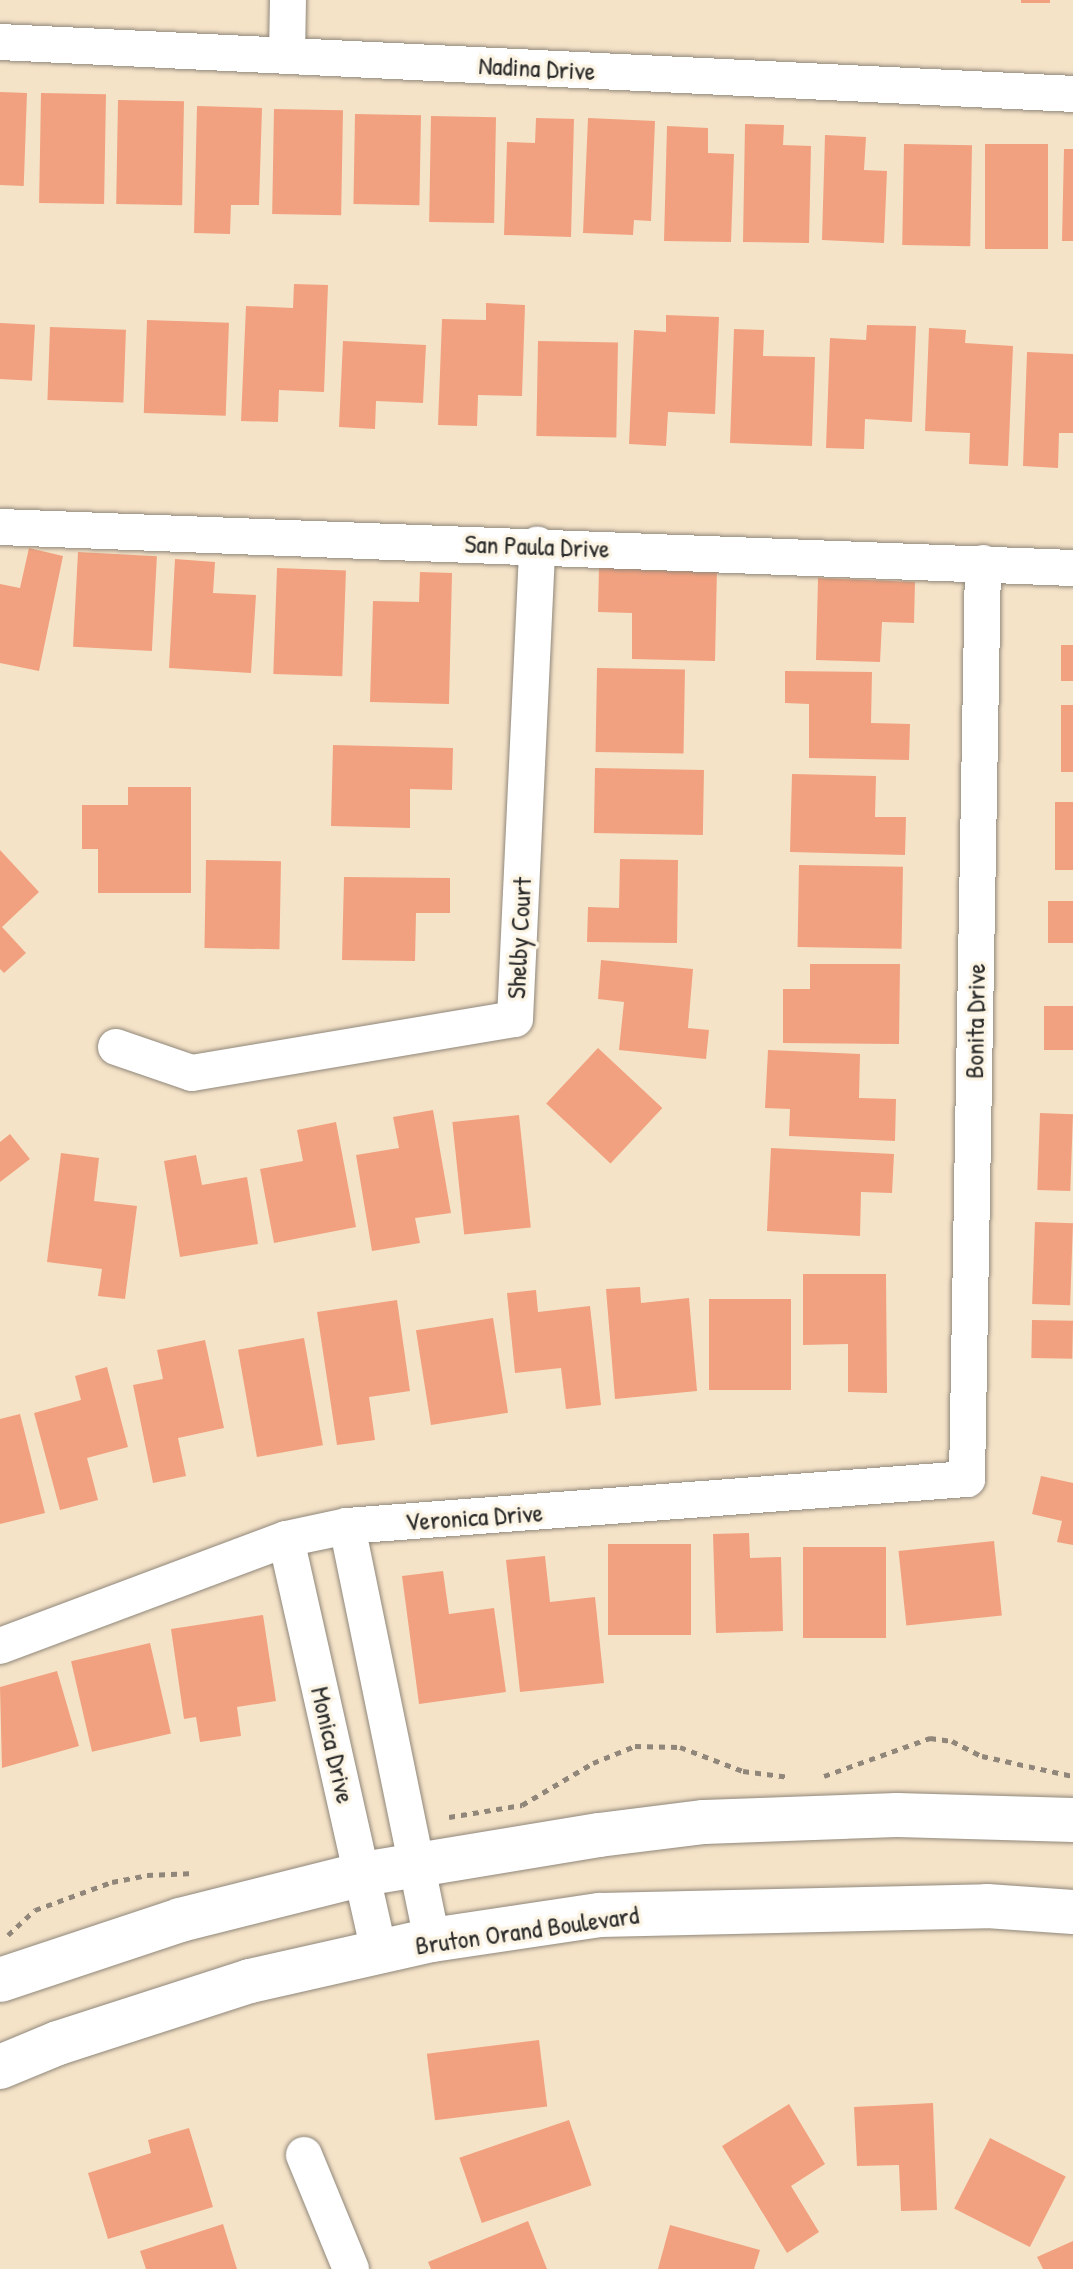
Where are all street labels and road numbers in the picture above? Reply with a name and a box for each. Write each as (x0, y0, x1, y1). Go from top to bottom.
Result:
street label: Nadina Drive (478, 49, 596, 87)
street label: San Paula Drive (464, 528, 610, 564)
street label: Shelby Court (500, 876, 538, 1000)
street label: Bonita Drive (958, 963, 992, 1079)
street label: Veronica Drive (404, 1497, 544, 1537)
street label: Monica Drive (304, 1684, 362, 1806)
street label: Bruton Orand Boulevard (413, 1899, 641, 1961)

